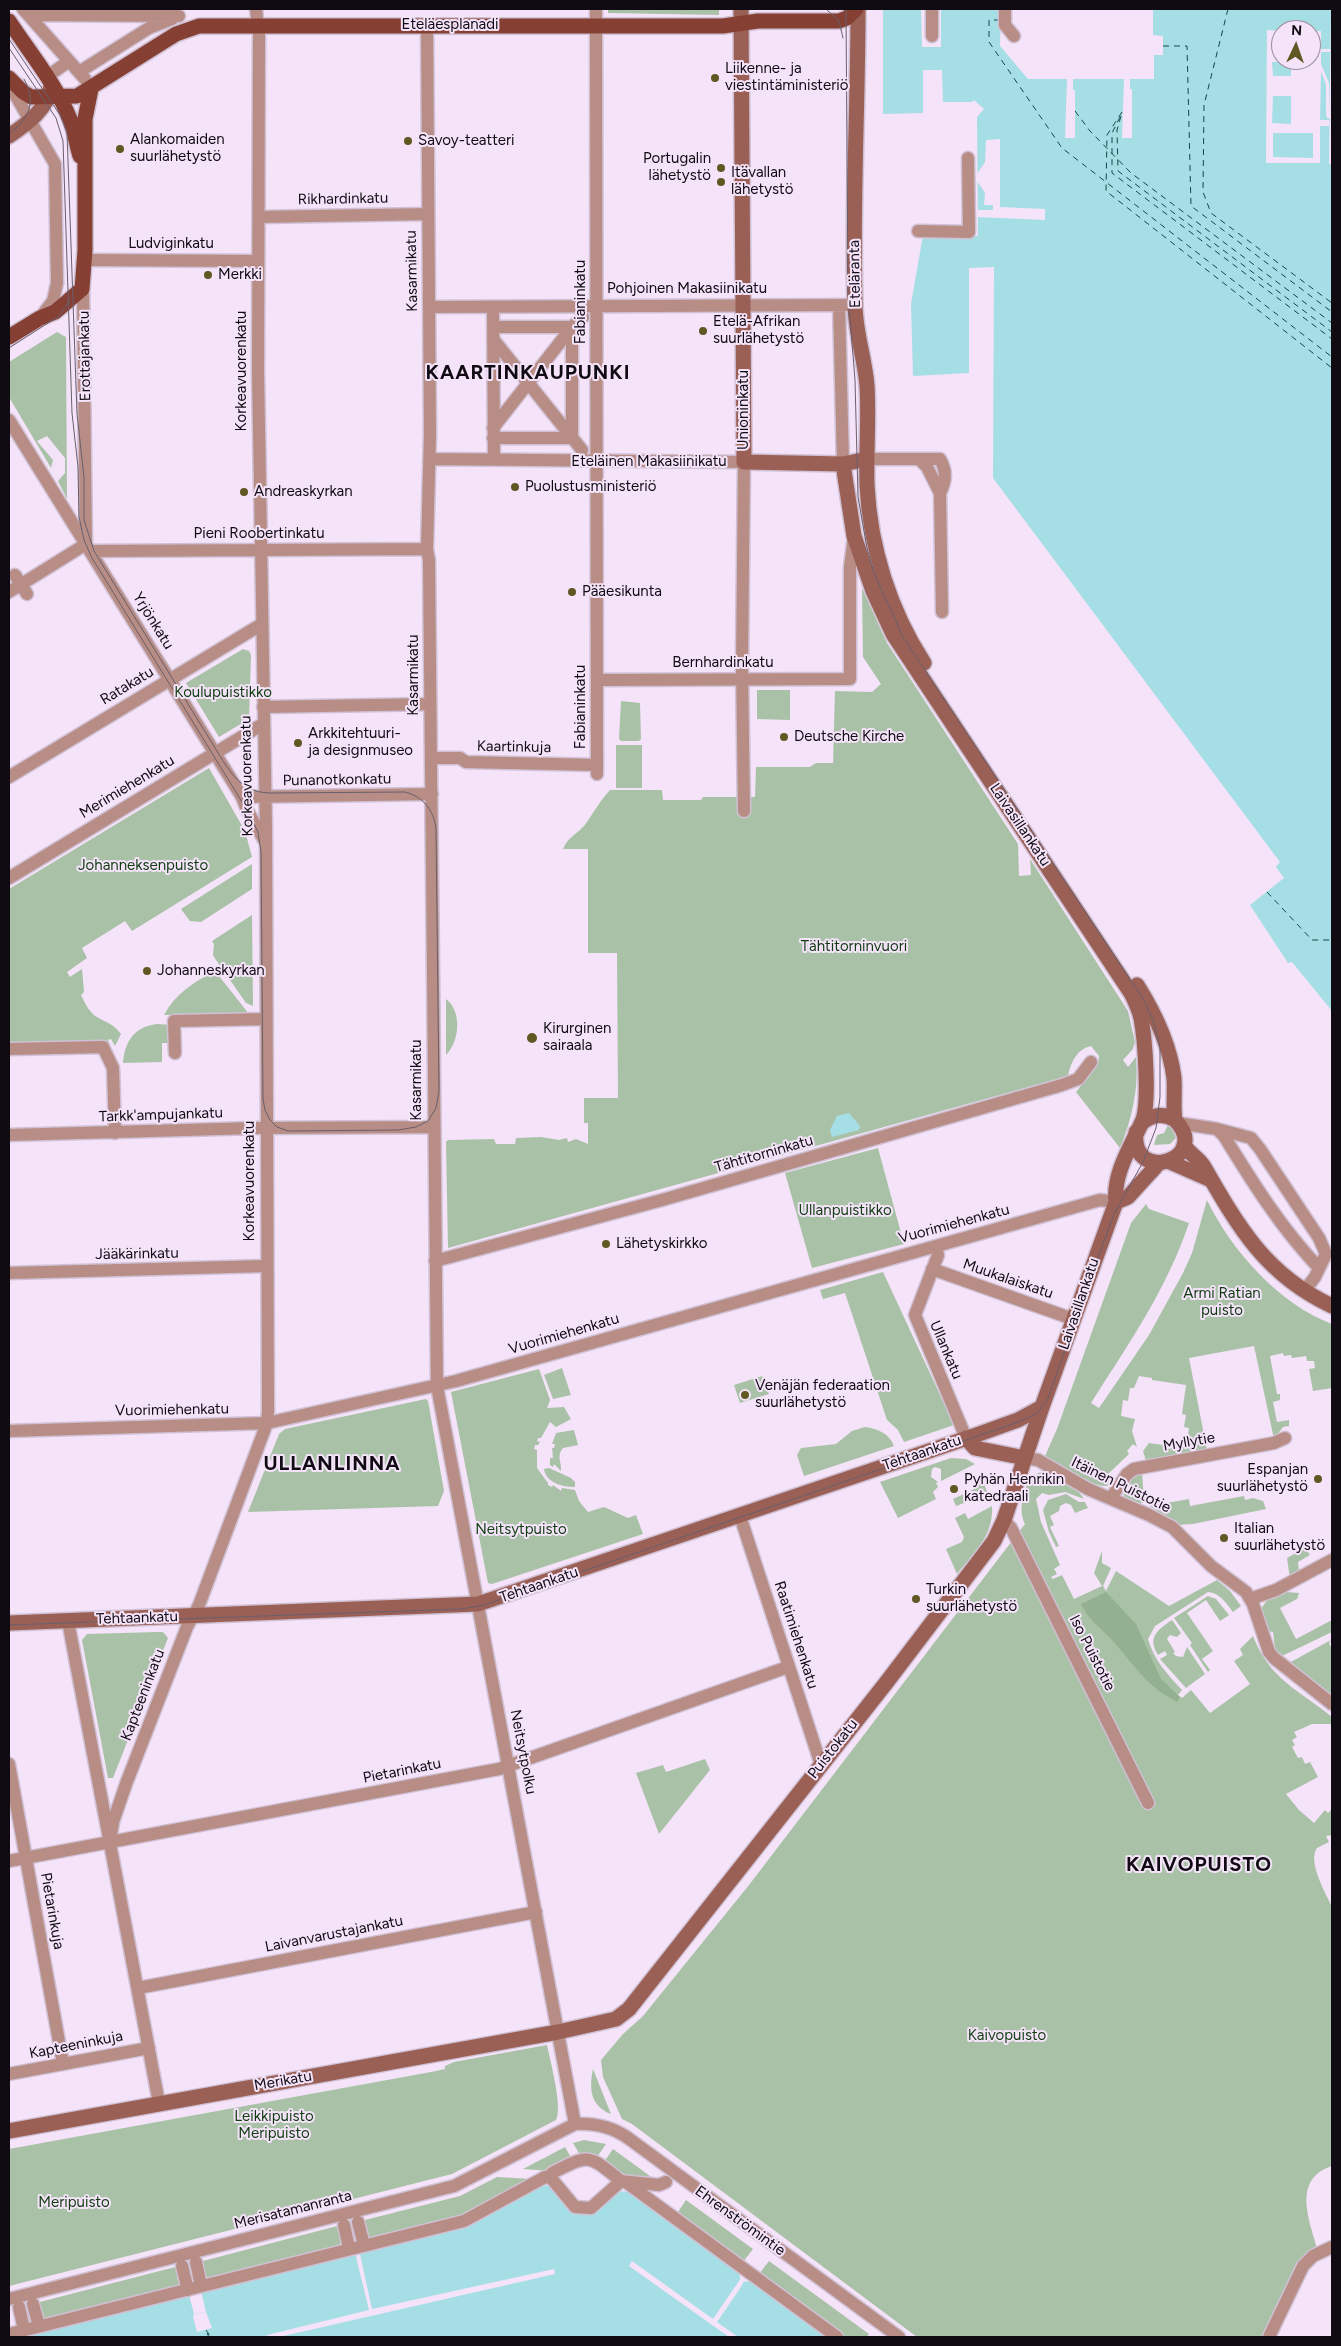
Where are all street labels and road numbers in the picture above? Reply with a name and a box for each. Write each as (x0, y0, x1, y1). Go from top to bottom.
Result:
street label: Eteläesplanadi (402, 16, 498, 34)
street label: Rikhardinkatu (298, 189, 388, 209)
street label: Kasarmikatu (402, 230, 422, 312)
street label: Ludviginkatu (128, 235, 214, 253)
street label: Eteläranta (845, 240, 865, 308)
street label: Fabianinkatu (572, 260, 590, 344)
street label: Pohjoinen Makasiinikatu (607, 280, 767, 298)
street label: Erottajankatu (75, 311, 95, 401)
street label: Korkeavuorenkatu (233, 311, 251, 431)
street label: Unioninkatu (735, 370, 753, 450)
street label: Eteläinen Makasiinikatu (571, 453, 727, 471)
street label: Pieni Roobertinkatu (193, 525, 325, 543)
street label: Yrjönkatu (129, 589, 177, 653)
street label: Kasarmikatu (405, 634, 423, 716)
street label: Bernhardinkatu (672, 654, 774, 672)
street label: Ratakatu (97, 663, 157, 709)
street label: Fabianinkatu (572, 665, 590, 749)
street label: Korkeavuorenkatu (237, 715, 257, 837)
street label: Kaartinkuja (477, 737, 551, 757)
street label: Merimiehenkatu (76, 752, 178, 822)
street label: Punanotkonkatu (282, 770, 392, 790)
street label: Laivasillankatu (986, 780, 1054, 870)
street label: Kasarmikatu (408, 1039, 426, 1121)
street label: Tarkk'ampujankatu (99, 1104, 223, 1126)
street label: Korkeavuorenkatu (241, 1121, 259, 1241)
street label: Tähtitorninkatu (713, 1131, 815, 1177)
street label: Vuorimiehenkatu (897, 1201, 1011, 1247)
street label: Jääkärinkatu (95, 1244, 179, 1264)
street label: Muukalaiskatu (960, 1255, 1056, 1303)
street label: Laivasillankatu (1055, 1256, 1103, 1352)
street label: Vuorimiehenkatu (507, 1310, 621, 1358)
street label: Ullankatu (926, 1318, 966, 1382)
street label: Vuorimiehenkatu (115, 1400, 229, 1420)
street label: Myllytie (1162, 1429, 1216, 1455)
street label: Tehtaankatu (880, 1431, 964, 1475)
street label: Itäinen Puistotie (1068, 1453, 1174, 1517)
street label: Tehtaankatu (497, 1563, 581, 1607)
street label: Raatimiehenkatu (770, 1579, 822, 1691)
street label: Tehtaankatu (96, 1608, 178, 1628)
street label: Iso Puistotie (1065, 1612, 1119, 1694)
street label: Kapteeninkatu (117, 1647, 169, 1743)
street label: Neitsytpolku (506, 1708, 540, 1796)
street label: Puistokatu (804, 1716, 862, 1782)
street label: Pietarinkatu (361, 1755, 443, 1787)
street label: Pietarinkuja (36, 1871, 68, 1951)
street label: Laivanvarustajankatu (263, 1912, 405, 1956)
street label: Kapteeninkuja (28, 2027, 124, 2063)
street label: Merikatu (253, 2067, 313, 2095)
street label: Ehrenströmintie (691, 2182, 789, 2260)
street label: Merisatamanranta (232, 2187, 354, 2233)

